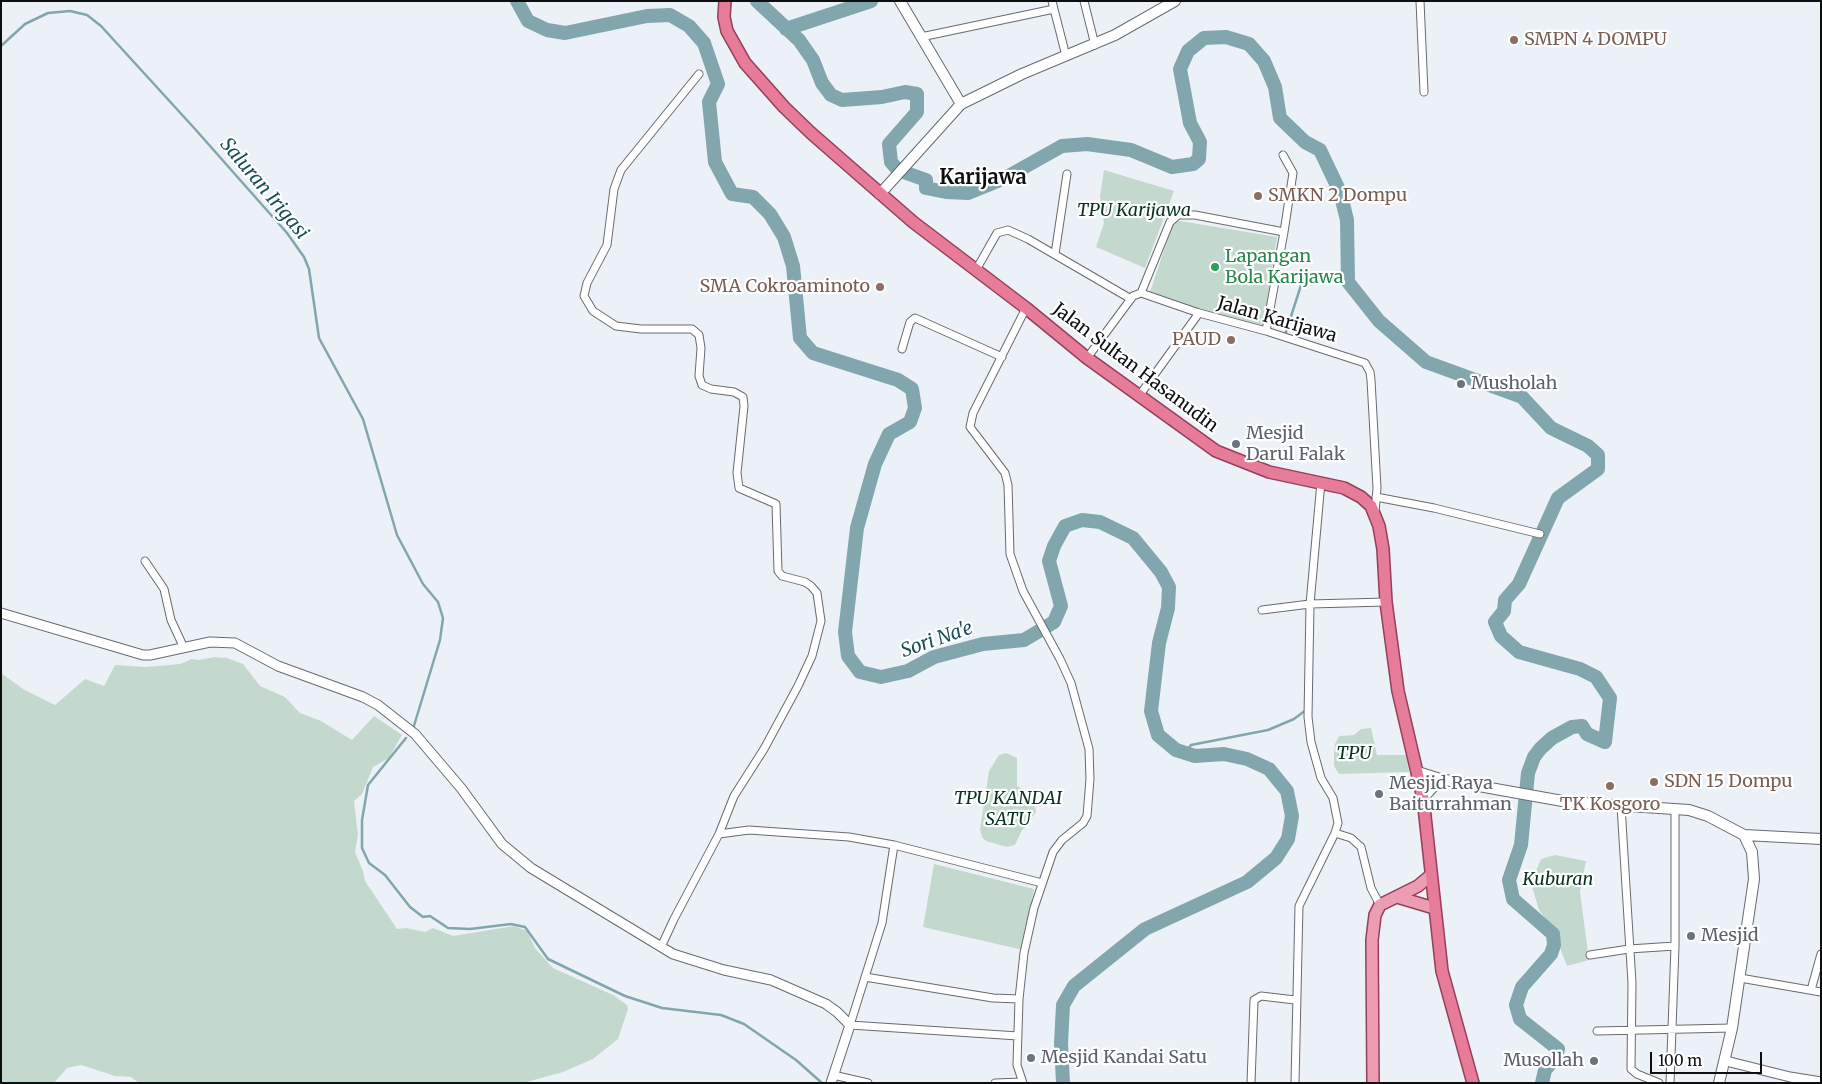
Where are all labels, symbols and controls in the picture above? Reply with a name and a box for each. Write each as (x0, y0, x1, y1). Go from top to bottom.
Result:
place label: SMPN 4 DOMPU (1524, 29, 1667, 51)
marker: SMPN 4 DOMPU (1508, 34, 1520, 46)
water label: Saluran Irigasi (215, 134, 313, 244)
district label: Karijawa (939, 166, 1027, 190)
place label: SMKN 2 Dompu (1268, 185, 1407, 207)
marker: SMKN 2 Dompu (1252, 190, 1264, 202)
park label: TPU Karijawa (1077, 200, 1191, 222)
place label: Lapangan Bola Karijawa (1225, 246, 1343, 288)
marker: Lapangan Bola Karijawa (1209, 261, 1221, 273)
place label: SMA Cokroaminoto (699, 276, 870, 298)
marker: SMA Cokroaminoto (874, 281, 886, 293)
street label: Jalan Karijawa (1215, 293, 1339, 347)
street label: Jalan Sultan Hasanudin (1048, 299, 1222, 437)
place label: PAUD (1172, 329, 1221, 351)
marker: PAUD (1225, 334, 1237, 346)
place label: Musholah (1471, 373, 1557, 395)
marker: Musholah (1455, 378, 1467, 390)
place label: Mesjid Darul Falak (1246, 423, 1345, 466)
marker: Mesjid Darul Falak (1230, 438, 1242, 450)
water label: Sori Na'e (898, 617, 976, 663)
park label: TPU (1336, 743, 1372, 765)
place label: SDN 15 Dompu (1664, 771, 1793, 793)
place label: Mesjid Raya Baiturrahman (1389, 773, 1512, 816)
marker: SDN 15 Dompu (1648, 776, 1660, 788)
marker: TK Kosgoro (1604, 780, 1616, 792)
park label: TPU KANDAI SATU (954, 788, 1062, 831)
marker: Mesjid Raya Baiturrahman (1373, 788, 1385, 800)
place label: TK Kosgoro (1560, 794, 1660, 816)
park label: Kuburan (1523, 869, 1593, 891)
place label: Mesjid (1701, 925, 1759, 947)
marker: Mesjid (1685, 930, 1697, 942)
scale bar (1652, 1042, 1764, 1074)
place label: Mesjid Kandai Satu (1041, 1047, 1207, 1069)
place label: Musollah (1504, 1050, 1584, 1072)
text: 100 m (1658, 1051, 1702, 1070)
marker: Mesjid Kandai Satu (1025, 1052, 1037, 1064)
marker: Musollah (1588, 1055, 1600, 1067)

